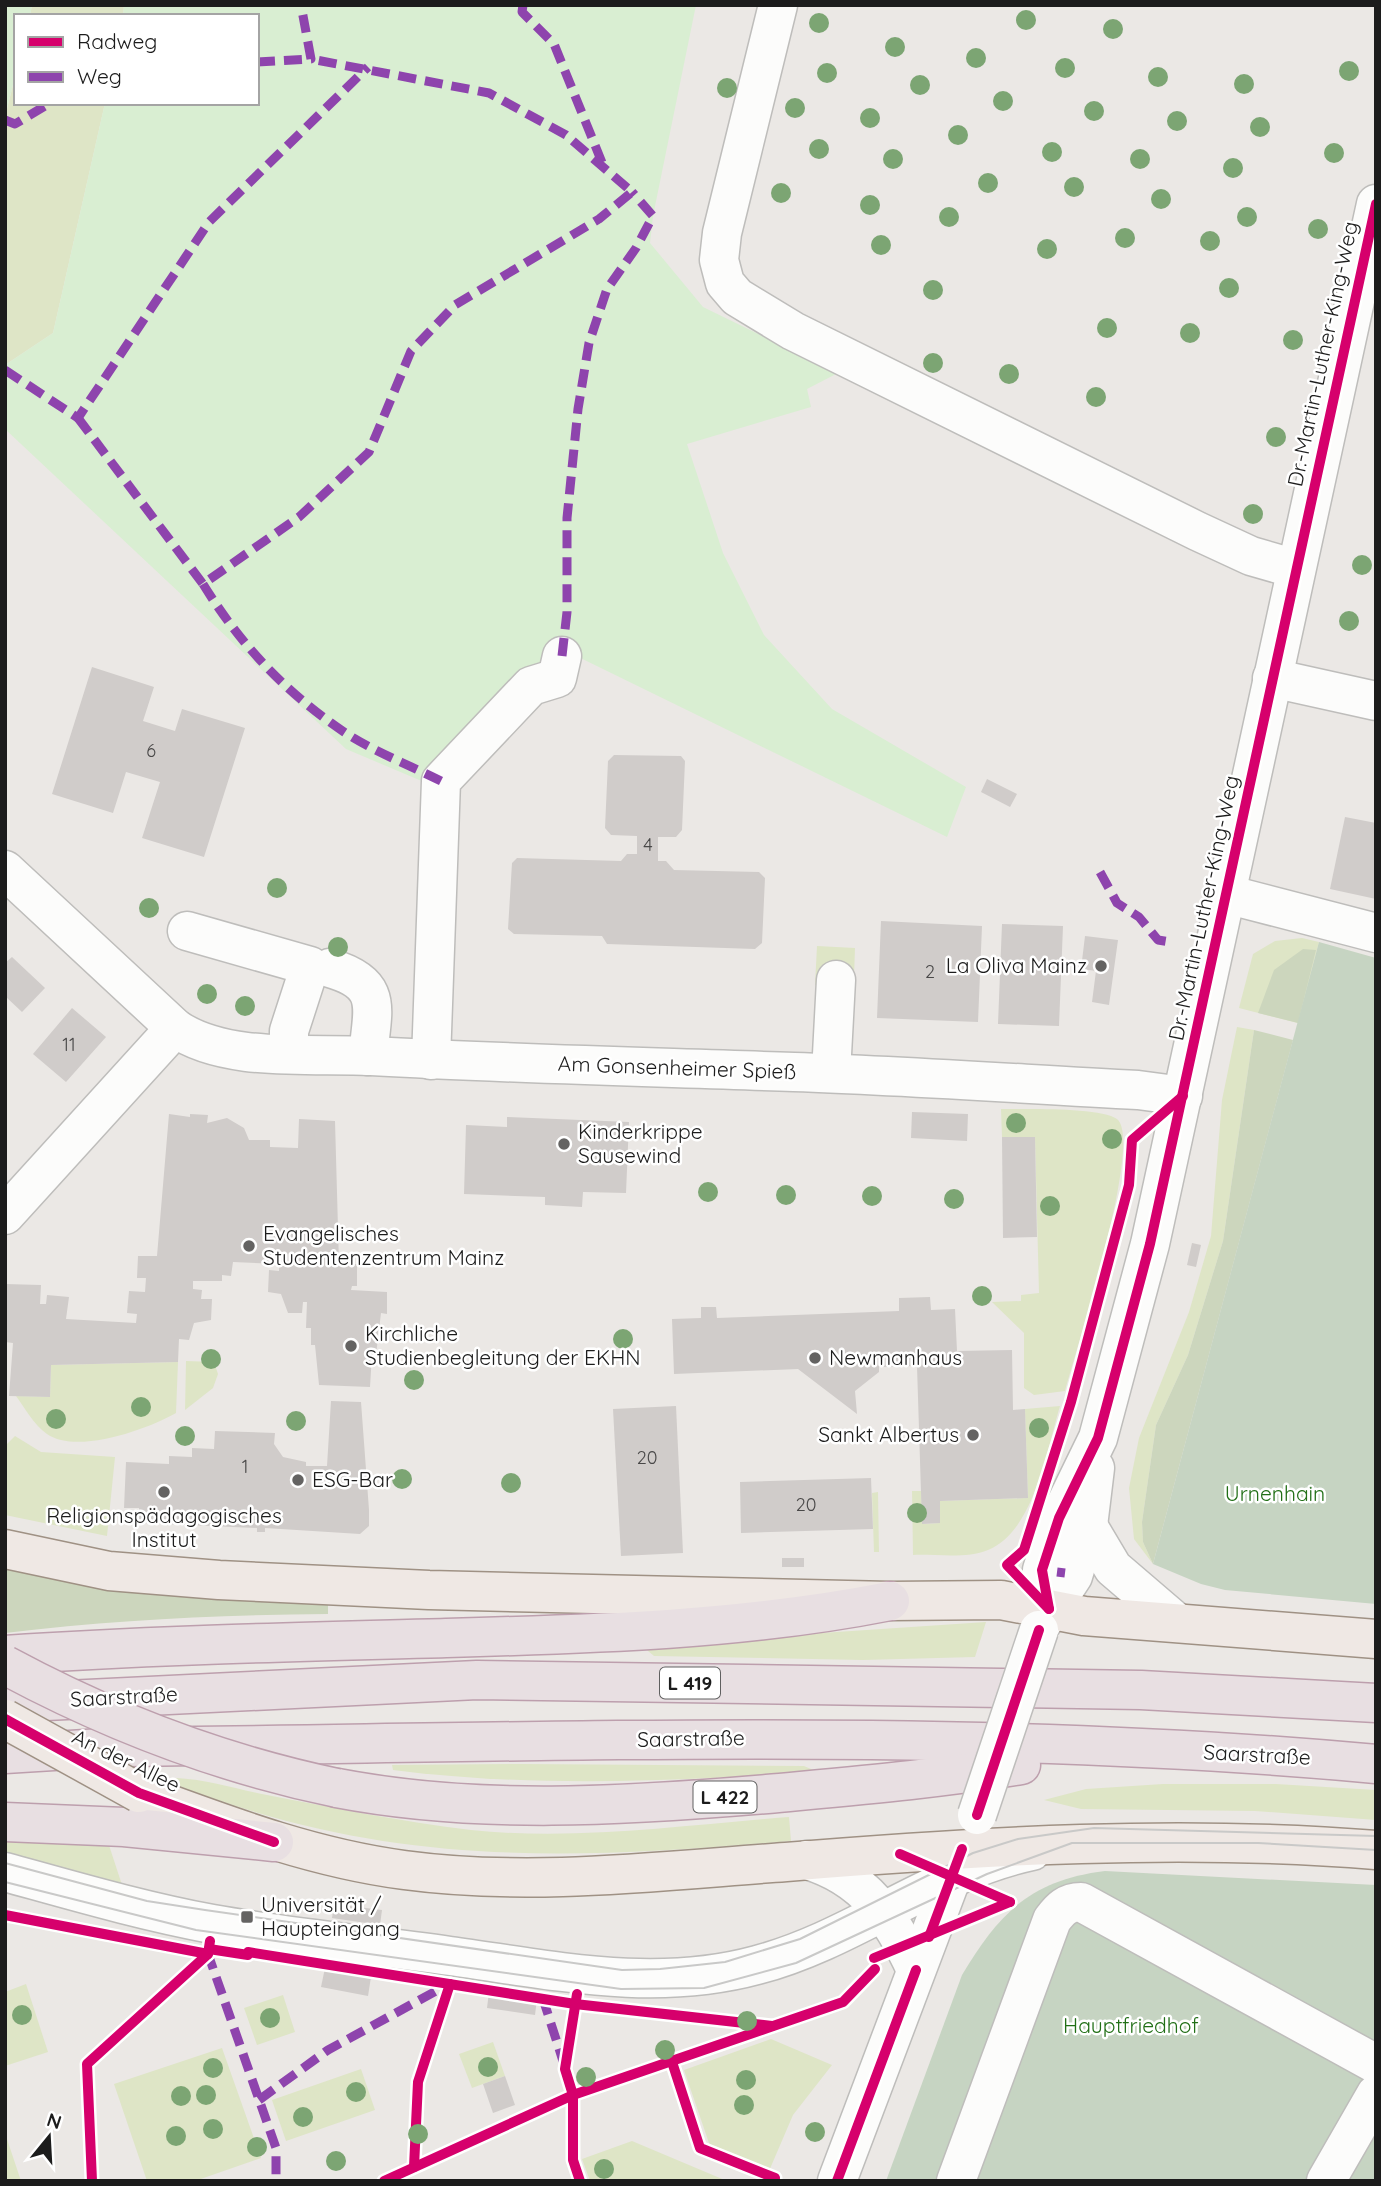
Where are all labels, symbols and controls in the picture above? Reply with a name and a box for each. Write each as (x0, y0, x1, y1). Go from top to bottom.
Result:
legend (14, 14, 259, 105)
text: Radweg (77, 28, 157, 54)
text: Weg (77, 63, 122, 89)
street label: Dr.-Martin-Luther-King-Weg (1281, 219, 1363, 489)
house number: 6 (146, 739, 156, 762)
street label: Dr.-Martin-Luther-King-Weg (1162, 773, 1244, 1043)
house number: 4 (643, 833, 653, 856)
place label: La Oliva Mainz (946, 952, 1087, 978)
marker: La Oliva Mainz (1093, 958, 1109, 974)
house number: 2 (925, 960, 935, 983)
house number: 11 (62, 1033, 76, 1056)
street label: Am Gonsenheimer Spieß (557, 1050, 797, 1084)
place label: Kinderkrippe Sausewind (578, 1118, 703, 1168)
marker: Kinderkrippe Sausewind (556, 1136, 572, 1152)
place label: Evangelisches Studentenzentrum Mainz (263, 1220, 504, 1270)
marker: Evangelisches Studentenzentrum Mainz (241, 1238, 257, 1254)
place label: Kirchliche Studienbegleitung der EKHN (365, 1320, 641, 1370)
marker: Kirchliche Studienbegleitung der EKHN (343, 1338, 359, 1354)
place label: Newmanhaus (829, 1344, 962, 1370)
marker: Newmanhaus (807, 1350, 823, 1366)
place label: Sankt Albertus (818, 1421, 959, 1447)
marker: Sankt Albertus (965, 1427, 981, 1443)
house number: 20 (637, 1446, 657, 1469)
house number: 1 (242, 1455, 248, 1478)
place label: ESG-Bar (312, 1466, 393, 1492)
marker: ESG-Bar (290, 1472, 306, 1488)
park label: Urnenhain (1225, 1480, 1325, 1506)
marker: Religionspädagogisches Institut (156, 1484, 172, 1500)
house number: 20 (796, 1493, 816, 1516)
place label: Religionspädagogisches Institut (46, 1502, 282, 1552)
road number: L 419 (660, 1667, 720, 1698)
street label: Saarstraße (70, 1680, 178, 1712)
street label: An der Allee (68, 1723, 185, 1797)
street label: Saarstraße (637, 1724, 745, 1752)
street label: Saarstraße (1203, 1738, 1311, 1770)
road number: L 422 (694, 1782, 756, 1812)
place label: Universität / Haupteingang (261, 1891, 400, 1941)
marker: Universität / Haupteingang (239, 1909, 255, 1925)
park label: Hauptfriedhof (1063, 2012, 1199, 2038)
north arrow (14, 2102, 84, 2172)
text: N (44, 2107, 65, 2134)

